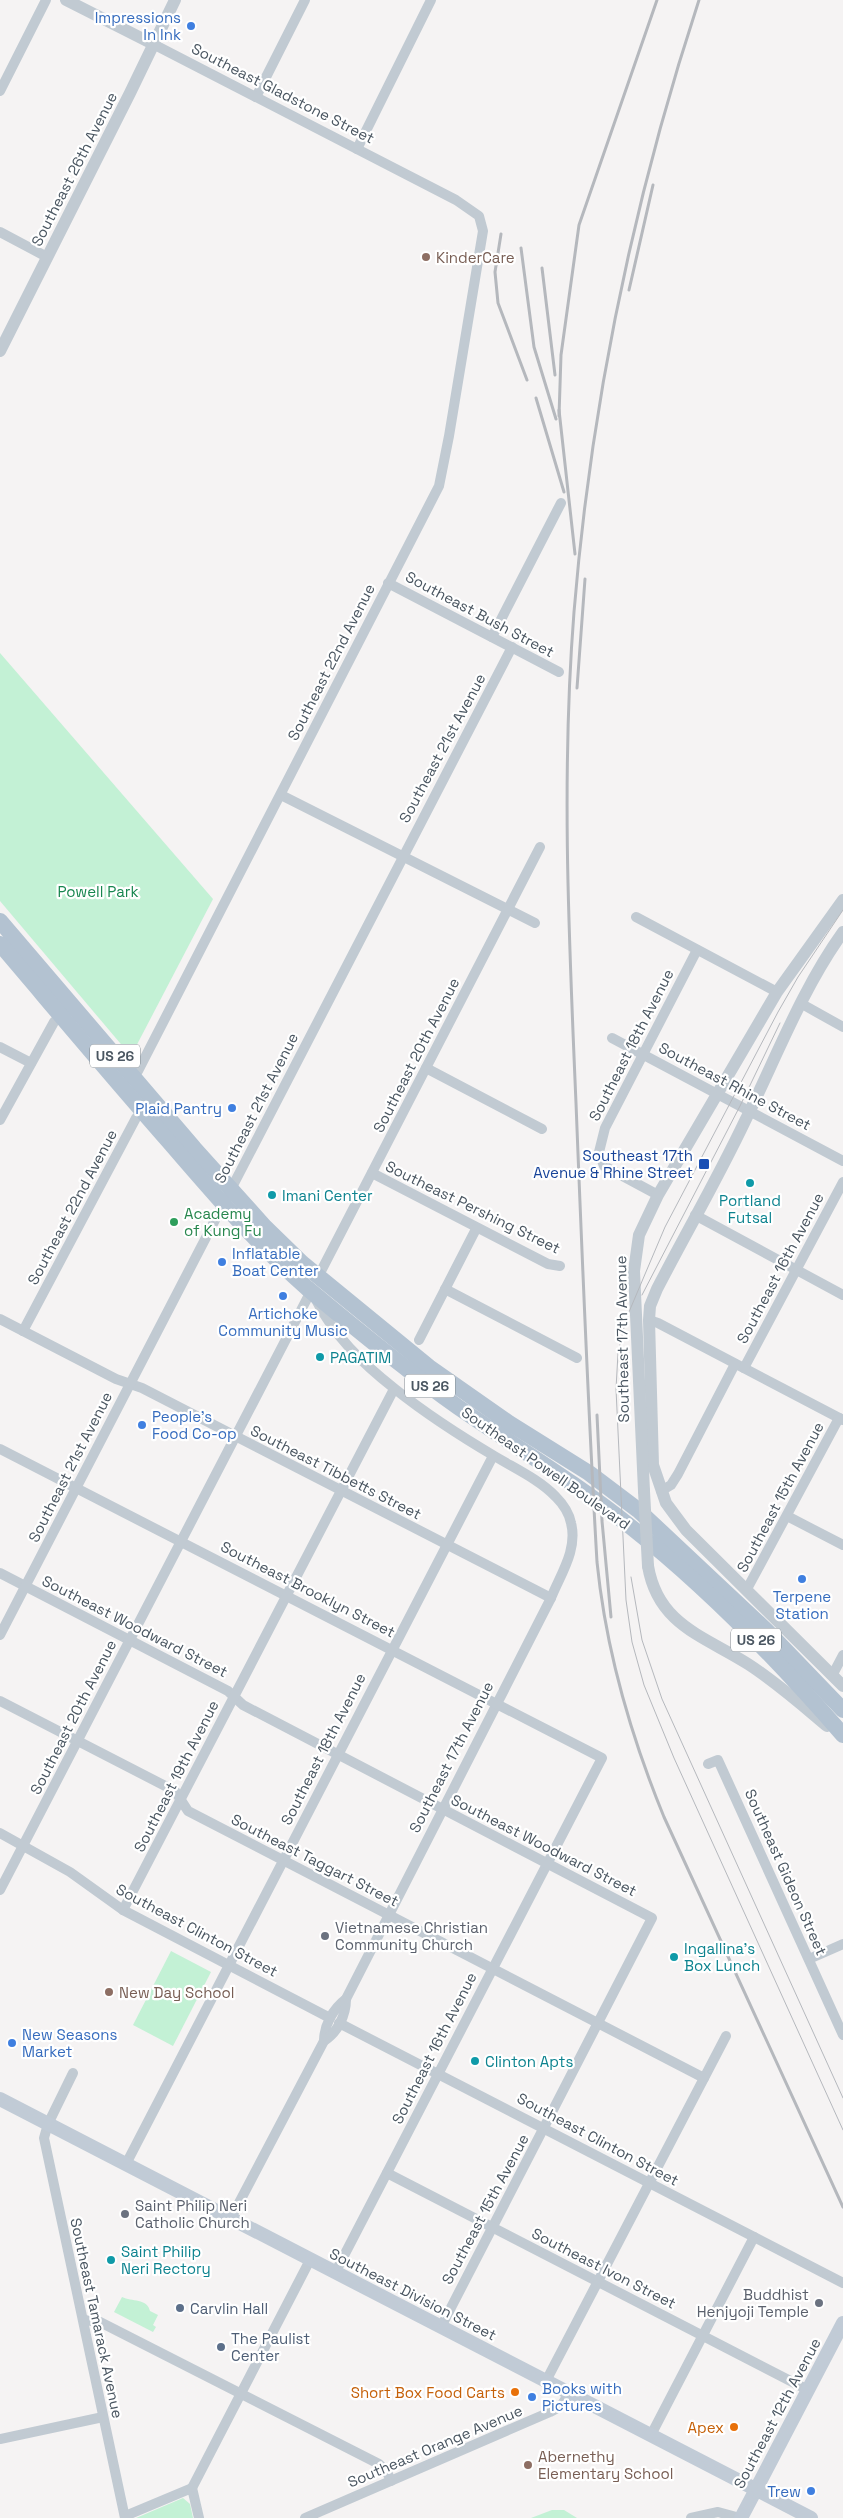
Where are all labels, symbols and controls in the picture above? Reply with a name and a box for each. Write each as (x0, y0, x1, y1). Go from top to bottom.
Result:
place label: Impressions In Ink (95, 8, 181, 44)
marker: Impressions In Ink (185, 20, 197, 32)
street label: Southeast Gladstone Street (188, 39, 378, 148)
street label: Southeast 26th Avenue (27, 89, 121, 249)
place label: KinderCare (436, 248, 515, 267)
marker: KinderCare (420, 251, 432, 263)
street label: Southeast Bush Street (402, 567, 558, 661)
street label: Southeast 22nd Avenue (283, 580, 379, 744)
street label: Southeast 21st Avenue (395, 670, 489, 826)
park label: Powell Park (57, 882, 139, 901)
street label: Southeast 18th Avenue (584, 966, 678, 1124)
street label: Southeast 20th Avenue (369, 974, 463, 1136)
street label: Southeast 21st Avenue (210, 1030, 302, 1186)
street label: Southeast Rhine Street (656, 1038, 814, 1134)
road number: US 26 (90, 1044, 140, 1068)
place label: Plaid Pantry (135, 1099, 222, 1118)
marker: Plaid Pantry (226, 1102, 238, 1114)
street label: Southeast 22nd Avenue (23, 1126, 121, 1288)
place label: Southeast 17th Avenue & Rhine Street (533, 1146, 693, 1182)
street label: Southeast Pershing Street (382, 1156, 564, 1258)
marker: Southeast 17th Avenue & Rhine Street (697, 1157, 711, 1171)
marker: Portland Futsal (744, 1177, 756, 1189)
place label: Imani Center (282, 1186, 373, 1205)
marker: Imani Center (266, 1189, 278, 1201)
street label: Southeast 16th Avenue (732, 1189, 828, 1347)
place label: Portland Futsal (719, 1191, 781, 1227)
place label: Academy of Kung Fu (184, 1204, 262, 1240)
marker: Academy of Kung Fu (168, 1216, 180, 1228)
place label: Inflatable Boat Center (232, 1244, 319, 1280)
street label: Southeast 17th Avenue (611, 1255, 633, 1423)
marker: Inflatable Boat Center (216, 1256, 228, 1268)
marker: Artichoke Community Music (277, 1290, 289, 1302)
place label: Artichoke Community Music (218, 1304, 348, 1340)
place label: PAGATIM (330, 1348, 391, 1367)
marker: PAGATIM (314, 1351, 326, 1363)
road number: US 26 (405, 1374, 455, 1398)
street label: Southeast 21st Avenue (24, 1389, 116, 1545)
street label: Southeast Powell Boulevard (458, 1402, 634, 1534)
place label: People's Food Co-op (152, 1407, 237, 1443)
street label: Southeast 15th Avenue (732, 1418, 828, 1575)
marker: People's Food Co-op (136, 1419, 148, 1431)
street label: Southeast Tibbetts Street (247, 1421, 425, 1523)
street label: Southeast Brooklyn Street (218, 1537, 399, 1641)
street label: Southeast Woodward Street (39, 1571, 231, 1681)
marker: Terpene Station (796, 1573, 808, 1585)
place label: Terpene Station (773, 1587, 831, 1623)
road number: US 26 (731, 1628, 781, 1652)
street label: Southeast 20th Avenue (26, 1636, 120, 1798)
street label: Southeast 18th Avenue (276, 1670, 370, 1828)
street label: Southeast 17th Avenue (405, 1678, 497, 1836)
street label: Southeast 19th Avenue (129, 1697, 223, 1855)
street label: Southeast Gideon Street (741, 1786, 831, 1958)
street label: Southeast Woodward Street (448, 1790, 640, 1900)
street label: Southeast Taggart Street (228, 1809, 402, 1911)
street label: Southeast Clinton Street (113, 1879, 281, 1981)
place label: Vietnamese Christian Community Church (335, 1918, 488, 1954)
marker: Vietnamese Christian Community Church (319, 1930, 331, 1942)
place label: Ingallina's Box Lunch (684, 1939, 760, 1975)
marker: Ingallina's Box Lunch (668, 1951, 680, 1963)
street label: Southeast 16th Avenue (387, 1969, 481, 2127)
place label: New Day School (119, 1983, 235, 2002)
marker: New Day School (103, 1986, 115, 1998)
place label: New Seasons Market (22, 2025, 118, 2061)
marker: New Seasons Market (6, 2037, 18, 2049)
place label: Clinton Apts (485, 2052, 573, 2071)
marker: Clinton Apts (469, 2055, 481, 2067)
street label: Southeast Clinton Street (514, 2088, 682, 2190)
street label: Southeast 15th Avenue (437, 2130, 533, 2287)
place label: Saint Philip Neri Catholic Church (135, 2196, 250, 2232)
marker: Saint Philip Neri Catholic Church (119, 2208, 131, 2220)
street label: Southeast Tamarack Avenue (66, 2216, 128, 2420)
street label: Southeast Ivon Street (529, 2223, 679, 2313)
place label: Saint Philip Neri Rectory (121, 2242, 211, 2278)
street label: Southeast Division Street (326, 2244, 500, 2344)
marker: Saint Philip Neri Rectory (105, 2254, 117, 2266)
place label: Buddhist Henjyoji Temple (697, 2285, 809, 2321)
marker: Buddhist Henjyoji Temple (813, 2297, 825, 2309)
place label: Carvlin Hall (190, 2299, 268, 2318)
marker: Carvlin Hall (174, 2302, 186, 2314)
place label: The Paulist Center (231, 2329, 310, 2365)
street label: Southeast 12th Avenue (729, 2334, 825, 2492)
marker: The Paulist Center (215, 2341, 227, 2353)
place label: Books with Pictures (542, 2379, 622, 2415)
place label: Short Box Food Carts (351, 2383, 505, 2402)
marker: Short Box Food Carts (509, 2386, 521, 2398)
marker: Books with Pictures (526, 2391, 538, 2403)
street label: Southeast Orange Avenue (345, 2400, 525, 2491)
place label: Apex (688, 2418, 724, 2437)
marker: Apex (728, 2421, 740, 2433)
place label: Abernethy Elementary School (538, 2447, 674, 2483)
marker: Abernethy Elementary School (522, 2459, 534, 2471)
place label: Trew (767, 2482, 801, 2501)
marker: Trew (805, 2485, 817, 2497)

